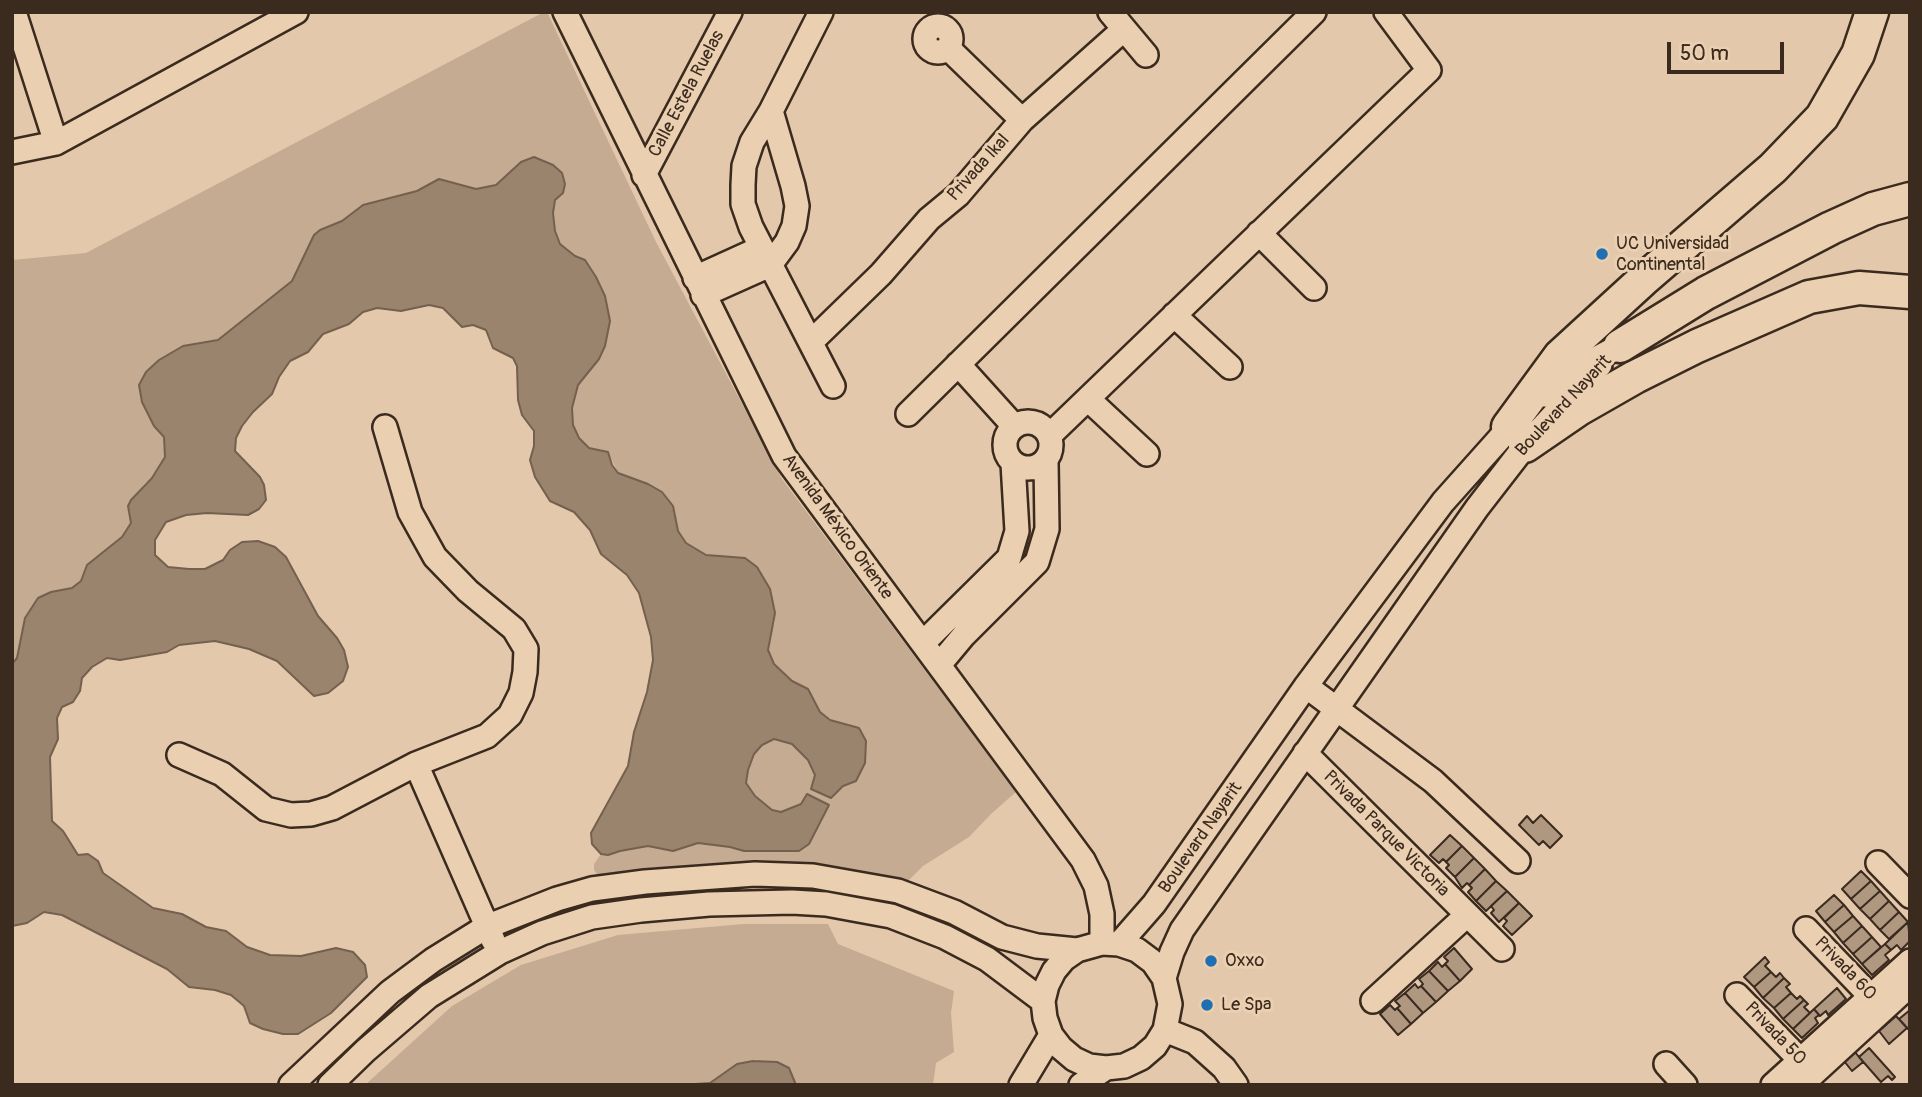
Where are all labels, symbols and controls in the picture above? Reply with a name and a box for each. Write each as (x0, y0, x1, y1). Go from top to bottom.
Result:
street label: Calle Estela Ruelas (645, 27, 729, 161)
scale bar (1670, 28, 1787, 72)
text: 50 m (1680, 40, 1729, 67)
street label: Privada Ikal (943, 130, 1015, 206)
place label: UC Universidad Continental (1616, 233, 1729, 276)
marker: UC Universidad Continental (1594, 246, 1610, 262)
street label: Boulevard Nayarit (1511, 351, 1617, 461)
street label: Avenida México Oriente (777, 450, 897, 604)
street label: Privada Parque Victoria (1318, 766, 1454, 902)
street label: Boulevard Nayarit (1155, 778, 1247, 898)
street label: Privada 60 (1809, 933, 1881, 1005)
place label: Oxxo (1225, 950, 1264, 972)
marker: Oxxo (1203, 953, 1219, 969)
place label: Le Spa (1221, 994, 1271, 1016)
marker: Le Spa (1199, 997, 1215, 1013)
street label: Privada 50 (1740, 998, 1810, 1070)

